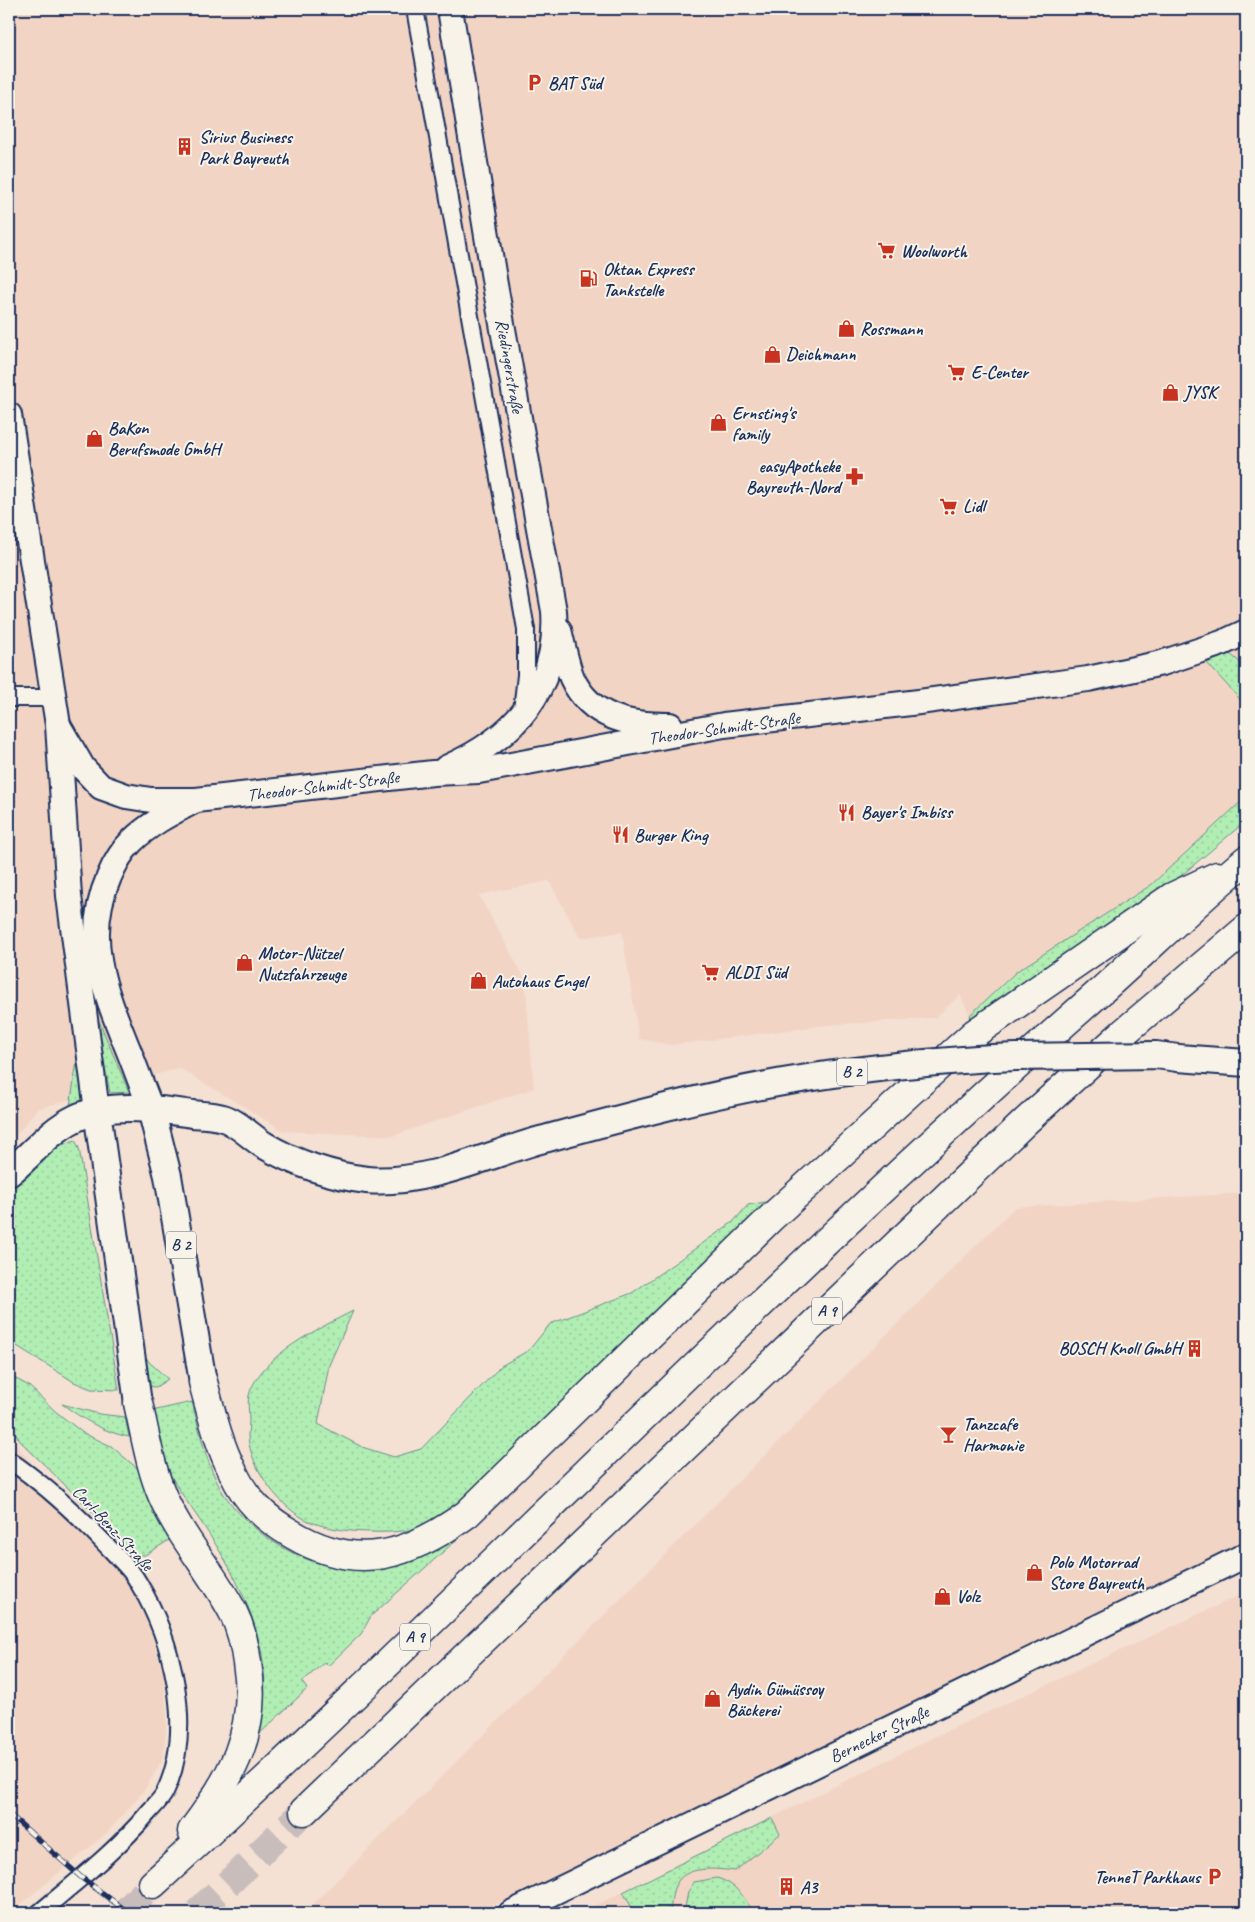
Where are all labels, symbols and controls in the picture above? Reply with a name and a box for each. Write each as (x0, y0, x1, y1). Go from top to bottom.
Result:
place label: BAT Süd (548, 72, 604, 94)
parking icon: BAT Süd (524, 73, 544, 93)
place label: Sirius Business Park Bayreuth (199, 126, 294, 169)
building icon: Sirius Business Park Bayreuth (175, 137, 195, 157)
place label: Woolworth (901, 240, 967, 262)
supermarket icon: Woolworth (877, 241, 897, 261)
place label: Oktan Express Tankstelle (603, 258, 695, 301)
fuel station icon: Oktan Express Tankstelle (579, 269, 599, 289)
street label: Riedingerstraße (491, 317, 529, 416)
place label: Rossmann (860, 318, 924, 340)
shop icon: Rossmann (836, 319, 856, 339)
place label: Deichmann (786, 343, 856, 365)
shop icon: Deichmann (762, 344, 782, 364)
place label: E-Center (971, 361, 1030, 383)
supermarket icon: E-Center (947, 362, 967, 382)
place label: JYSK (1182, 381, 1220, 403)
shop icon: JYSK (1160, 382, 1180, 402)
place label: Ernsting's family (732, 402, 797, 445)
shop icon: Ernsting's family (708, 413, 728, 433)
place label: BaKon Berufsmode GmbH (108, 417, 224, 460)
shop icon: BaKon Berufsmode GmbH (84, 428, 104, 448)
place label: easyApotheke Bayreuth-Nord (746, 455, 844, 498)
pharmacy icon: easyApotheke Bayreuth-Nord (844, 466, 864, 486)
place label: Lidl (963, 495, 989, 517)
supermarket icon: Lidl (939, 496, 959, 516)
street label: Theodor-Schmidt-Straße (647, 706, 802, 750)
street label: Theodor-Schmidt-Straße (246, 766, 401, 806)
place label: Bayer's Imbiss (861, 801, 954, 823)
restaurant icon: Bayer's Imbiss (837, 802, 857, 822)
place label: Burger King (634, 824, 710, 846)
restaurant icon: Burger King (610, 825, 630, 845)
place label: Motor-Nützel Nutzfahrzeuge (258, 942, 348, 985)
shop icon: Motor-Nützel Nutzfahrzeuge (234, 953, 254, 973)
place label: ALDI Süd (725, 961, 790, 983)
supermarket icon: ALDI Süd (701, 962, 721, 982)
place label: Autohaus Engel (492, 970, 591, 992)
shop icon: Autohaus Engel (468, 971, 488, 991)
road number: B 2 (837, 1058, 867, 1086)
road number: B 2 (166, 1232, 196, 1258)
road number: A 9 (812, 1298, 842, 1324)
place label: BOSCH Knoll GmbH (1059, 1337, 1185, 1359)
building icon: BOSCH Knoll GmbH (1185, 1338, 1205, 1358)
place label: Tanzcafe Harmonie (963, 1413, 1025, 1456)
bar icon: Tanzcafe Harmonie (939, 1424, 959, 1444)
street label: Carl-Benz-Straße (68, 1481, 159, 1576)
place label: Polo Motorrad Store Bayreuth (1049, 1551, 1145, 1594)
shop icon: Polo Motorrad Store Bayreuth (1025, 1562, 1045, 1582)
place label: Volz (956, 1585, 982, 1607)
shop icon: Volz (932, 1586, 952, 1606)
road number: A 9 (400, 1624, 430, 1650)
place label: Aydin Gümüssoy Bäckerei (727, 1678, 825, 1721)
shop icon: Aydin Gümüssoy Bäckerei (703, 1689, 723, 1709)
street label: Bernecker Straße (826, 1700, 933, 1767)
place label: TenneT Parkhaus (1094, 1866, 1202, 1888)
parking icon: TenneT Parkhaus (1204, 1867, 1224, 1887)
place label: A3 (800, 1876, 819, 1898)
building icon: A3 (776, 1877, 796, 1897)

